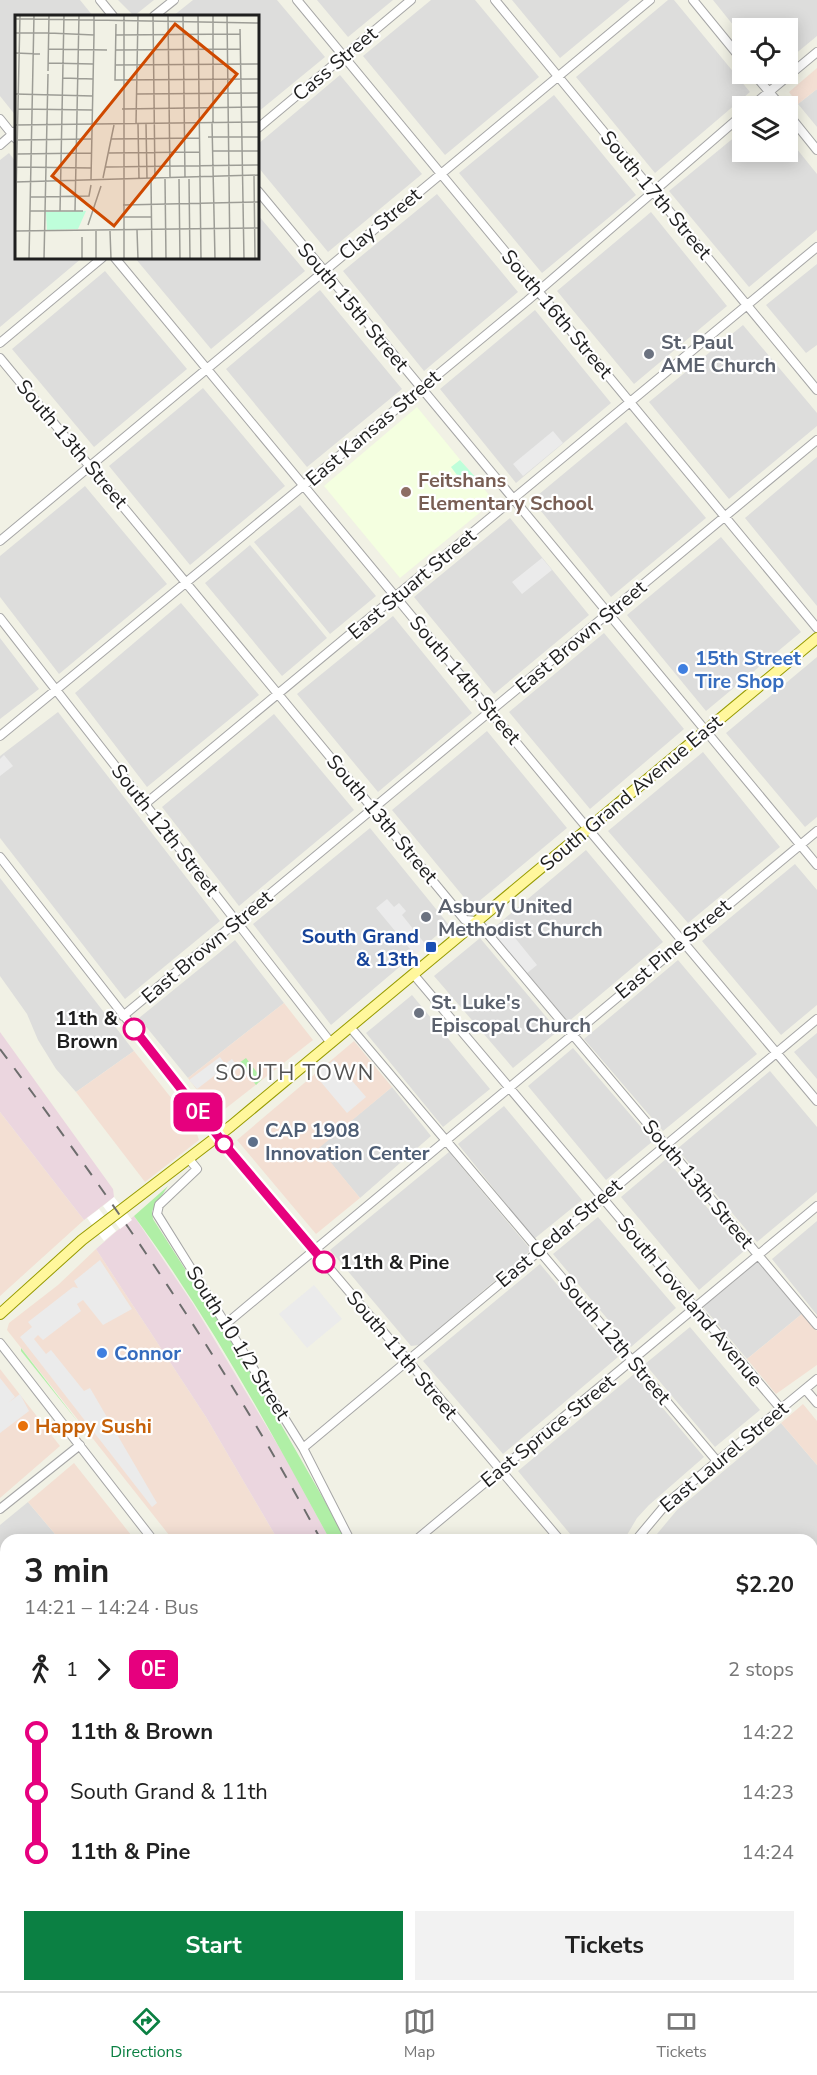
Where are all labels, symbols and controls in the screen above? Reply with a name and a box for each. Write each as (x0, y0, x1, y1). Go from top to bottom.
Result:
inset map (15, 15, 260, 260)
map controls (732, 18, 798, 162)
button: locate (732, 18, 798, 84)
street label: Cass Street (287, 20, 384, 107)
button: layers (732, 96, 798, 162)
street label: South 17th Street (594, 125, 718, 266)
street label: Clay Street (333, 181, 428, 266)
street label: South 15th Street (291, 237, 415, 378)
street label: South 16th Street (495, 244, 619, 385)
place label: St. Paul AME Church (661, 329, 776, 379)
marker: St. Paul AME Church (642, 347, 656, 361)
street label: East Kansas Street (300, 363, 447, 492)
street label: South 13th Street (10, 374, 134, 515)
place label: Feitshans Elementary School (418, 467, 594, 517)
marker: Feitshans Elementary School (399, 485, 413, 499)
street label: East Stuart Street (342, 522, 482, 646)
street label: East Brown Street (510, 574, 653, 700)
street label: South 14th Street (403, 610, 527, 751)
place label: 15th Street Tire Shop (695, 645, 801, 695)
marker: 15th Street Tire Shop (676, 662, 690, 676)
street label: South Grand Avenue East (534, 708, 729, 877)
street label: South 13th Street (320, 749, 444, 890)
street label: South 12th Street (105, 759, 226, 902)
street label: East Brown Street (136, 884, 279, 1010)
street label: East Pine Street (610, 892, 737, 1005)
place label: Asbury United Methodist Church (438, 893, 603, 943)
marker: Asbury United Methodist Church (419, 910, 433, 924)
place label: South Grand & 13th (301, 923, 419, 973)
marker: South Grand & 13th (424, 940, 438, 954)
place label: St. Luke's Episcopal Church (431, 989, 591, 1039)
place label: 11th & Brown (55, 1005, 118, 1055)
marker: St. Luke's Episcopal Church (412, 1006, 426, 1020)
marker: 11th & Brown (123, 1018, 145, 1040)
district label: SOUTH TOWN (215, 1059, 375, 1087)
line badge: 0E (171, 1092, 225, 1132)
text: 0E (185, 1098, 211, 1126)
street label: South 13th Street (636, 1114, 760, 1255)
place label: CAP 1908 Innovation Center (265, 1117, 430, 1167)
unlabelled marker (215, 1135, 233, 1153)
marker: CAP 1908 Innovation Center (246, 1135, 260, 1149)
street label: East Cedar Street (490, 1172, 628, 1294)
street label: South Loveland Avenue (611, 1212, 769, 1392)
place label: 11th & Pine (340, 1249, 450, 1276)
marker: 11th & Pine (313, 1251, 335, 1273)
street label: South 10 1/2 Street (180, 1261, 297, 1426)
street label: South 12th Street (553, 1270, 677, 1411)
street label: South 11th Street (340, 1285, 464, 1426)
place label: Connor (114, 1340, 181, 1367)
marker: Connor (95, 1346, 109, 1360)
street label: East Spruce Street (475, 1368, 622, 1494)
street label: East Laurel Street (654, 1395, 795, 1519)
place label: Happy Sushi (35, 1413, 152, 1440)
marker: Happy Sushi (16, 1419, 30, 1433)
text: 3 min (24, 1549, 109, 1594)
text: $2.20 (736, 1570, 794, 1600)
text: 14:21 – 14:24 · Bus (24, 1594, 199, 1621)
icon: walk (24, 1653, 57, 1686)
icon: forward (87, 1653, 120, 1686)
text: 0E (141, 1655, 166, 1683)
text: 1 (66, 1656, 78, 1683)
text: 2 stops (728, 1656, 794, 1683)
text: 11th & Brown (70, 1717, 213, 1747)
text: 14:22 (741, 1719, 794, 1746)
text: South Grand & 11th (70, 1777, 268, 1807)
text: 14:23 (741, 1779, 794, 1806)
text: 11th & Pine (70, 1837, 190, 1867)
text: 14:24 (741, 1839, 794, 1866)
button: Start (24, 1911, 403, 1980)
button: Tickets (415, 1911, 794, 1980)
tab: Directions (110, 2005, 182, 2063)
tab: Map (403, 2005, 436, 2063)
tab: Tickets (656, 2005, 707, 2063)

